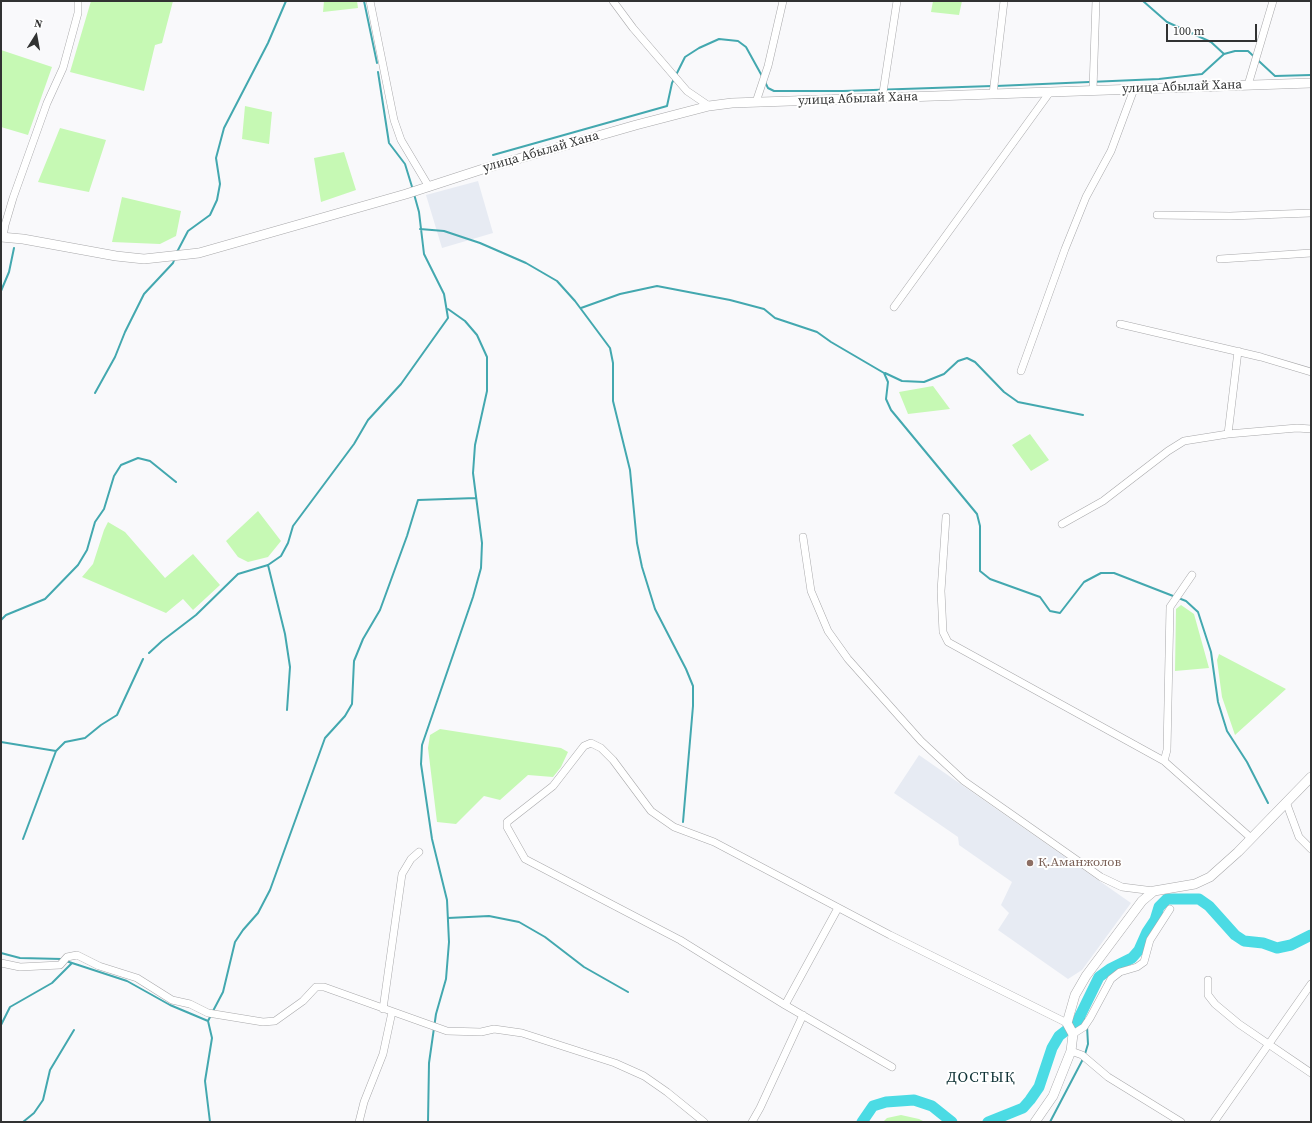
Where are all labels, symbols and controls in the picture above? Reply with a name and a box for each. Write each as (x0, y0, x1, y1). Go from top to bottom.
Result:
north arrow (16, 16, 56, 56)
text: N (33, 16, 44, 32)
scale bar (1168, 16, 1259, 42)
text: 100 m (1173, 23, 1205, 39)
street label: улица Абылай Хана (1122, 77, 1242, 97)
street label: улица Абылай Хана (798, 89, 918, 109)
street label: улица Абылай Хана (481, 128, 601, 176)
place label: Қ.Аманжолов (1038, 855, 1121, 871)
marker: Қ.Аманжолов (1025, 858, 1035, 868)
district label: ДОСТЫҚ (947, 1069, 1015, 1087)

